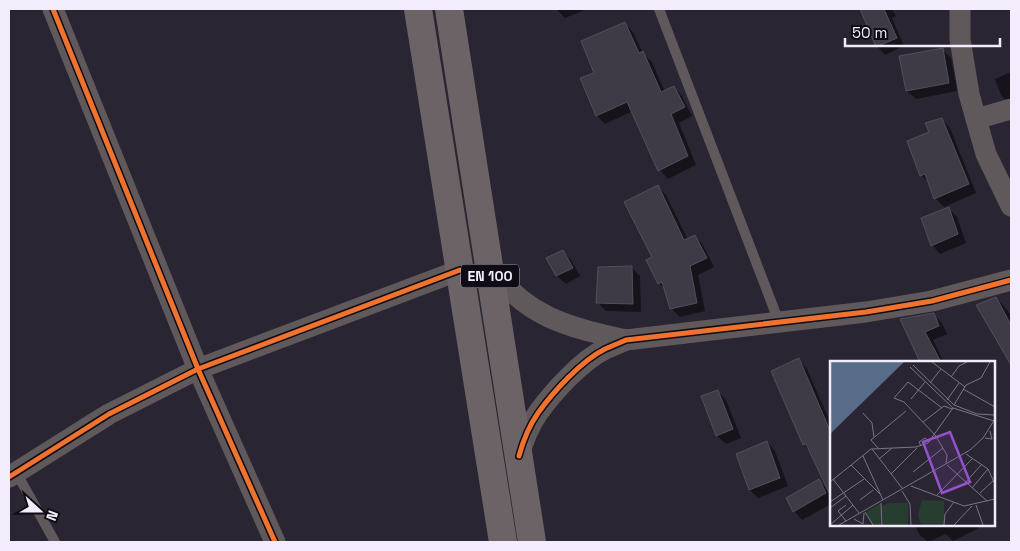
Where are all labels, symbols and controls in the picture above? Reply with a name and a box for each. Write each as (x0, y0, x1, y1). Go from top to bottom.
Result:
scale bar (845, 15, 1000, 47)
text: 50 m (852, 23, 887, 42)
road number: EN 100 (461, 264, 519, 288)
inset map (830, 361, 995, 526)
north arrow (15, 486, 65, 536)
text: N (42, 508, 62, 523)

